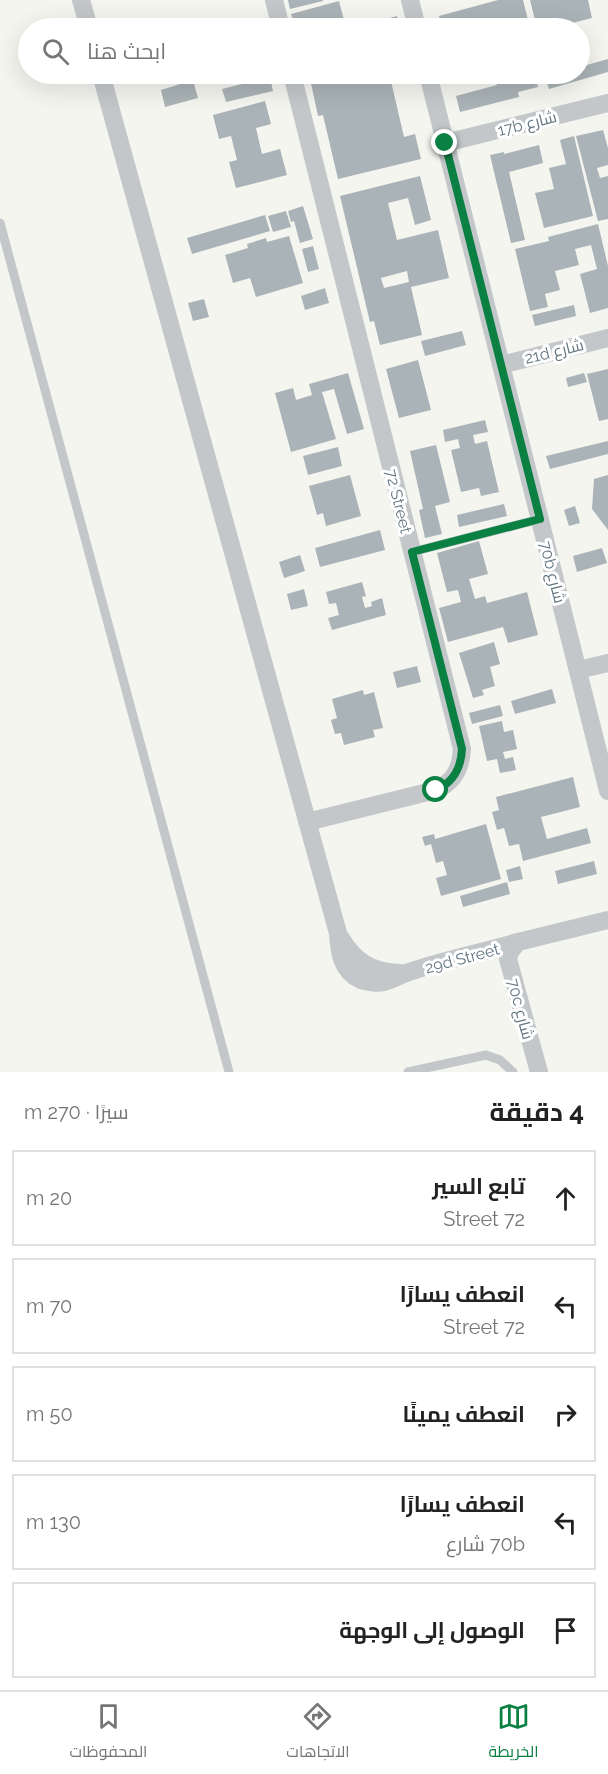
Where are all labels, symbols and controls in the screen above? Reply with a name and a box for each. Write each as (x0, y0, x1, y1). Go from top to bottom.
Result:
search box (18, 18, 590, 84)
icon: search (39, 35, 72, 68)
text: ابحث هنا (87, 38, 166, 64)
street label: 17b شارع (496, 107, 559, 142)
route end (431, 129, 457, 155)
street label: 21d شارع (523, 335, 586, 370)
street label: 72 Street (381, 467, 416, 536)
street label: 70b شارع (534, 539, 569, 606)
route start (422, 776, 448, 802)
street label: 29d Street (423, 939, 502, 978)
street label: 70c شارع (501, 977, 538, 1042)
text: 4 دقيقة (489, 1097, 584, 1127)
text: سيرًا · 270 m (24, 1100, 129, 1124)
text: تابع السير (432, 1173, 525, 1199)
icon: ahead (549, 1182, 582, 1215)
text: 20 m (26, 1186, 72, 1210)
text: 72 Street (443, 1207, 525, 1231)
text: انعطف يسارًا (400, 1281, 525, 1307)
icon: left (549, 1290, 582, 1323)
text: 70 m (26, 1294, 72, 1318)
text: 72 Street (443, 1315, 525, 1339)
icon: right (549, 1398, 582, 1431)
text: انعطف يمينًا (402, 1401, 525, 1427)
text: 50 m (26, 1402, 73, 1426)
text: انعطف يسارًا (400, 1491, 525, 1517)
icon: left (549, 1506, 582, 1539)
text: 130 m (26, 1510, 81, 1534)
text: 70b شارع (446, 1532, 525, 1556)
icon: arrive (549, 1614, 582, 1647)
text: الوصول إلى الوجهة (339, 1617, 525, 1643)
tab: المحفوظات (69, 1700, 147, 1766)
tab: الاتجاهات (286, 1700, 350, 1766)
tab: الخريطة (489, 1700, 539, 1766)

